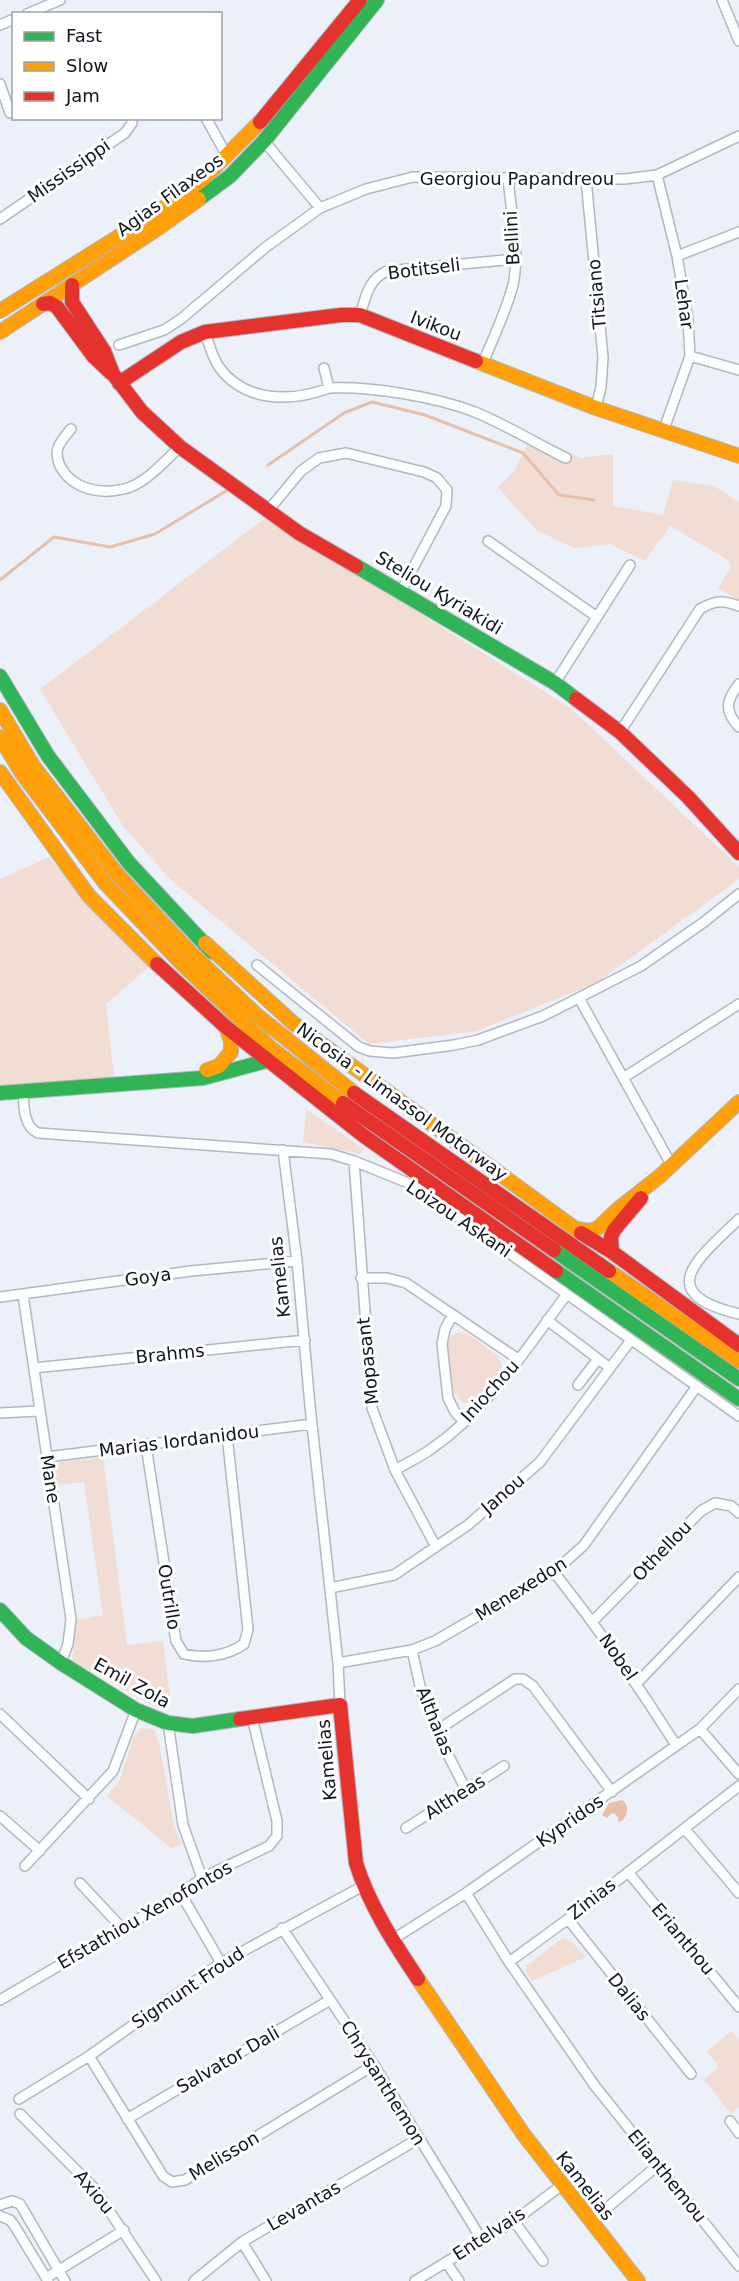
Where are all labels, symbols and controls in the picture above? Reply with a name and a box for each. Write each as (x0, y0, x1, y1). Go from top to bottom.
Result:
legend (12, 12, 222, 120)
text: Fast (66, 25, 102, 46)
text: Slow (66, 55, 108, 76)
text: Jam (65, 85, 100, 106)
street label: Mississippi (23, 134, 114, 207)
street label: Agias Filaxeos (112, 149, 227, 240)
street label: Georgiou Papandreou (420, 168, 614, 189)
street label: Bellini (500, 210, 523, 266)
street label: Botitseli (386, 254, 461, 283)
street label: Titsiano (583, 258, 610, 331)
street label: Lehar (671, 277, 698, 331)
street label: Ivikou (408, 306, 465, 345)
street label: Steliou Kyriakidi (372, 546, 506, 639)
street label: Nicosia - Limassol Motorway (293, 1018, 512, 1185)
street label: Loizou Askani (403, 1176, 516, 1262)
street label: Kamelias (265, 1235, 294, 1319)
street label: Goya (123, 1263, 172, 1290)
street label: Mopasant (352, 1316, 383, 1406)
street label: Brahms (134, 1339, 205, 1368)
street label: Iniochou (456, 1355, 523, 1426)
street label: Marias Iordanidou (98, 1420, 260, 1461)
street label: Mane (36, 1453, 65, 1505)
street label: Janou (476, 1469, 528, 1519)
street label: Othellou (628, 1516, 696, 1585)
street label: Menexedon (471, 1552, 570, 1625)
street label: Outrillo (154, 1563, 185, 1631)
street label: Nobel (595, 1629, 642, 1684)
street label: Emil Zola (90, 1653, 174, 1712)
street label: Althaias (412, 1683, 459, 1758)
street label: Kamelias (312, 1719, 341, 1802)
street label: Altheas (421, 1770, 489, 1823)
street label: Kypridos (532, 1790, 607, 1851)
street label: Efstathiou Xenofontos (54, 1856, 236, 1973)
street label: Zinias (564, 1874, 619, 1924)
street label: Erianthou (647, 1899, 719, 1979)
street label: Sigmunt Froud (128, 1942, 248, 2033)
street label: Dalias (604, 1969, 655, 2025)
street label: Chrysanthemon (337, 2016, 430, 2149)
street label: Salvator Dali (173, 2022, 283, 2097)
street label: Elianthemou (624, 2125, 711, 2226)
street label: Melisson (185, 2127, 262, 2185)
street label: Kamelias (552, 2147, 619, 2224)
street label: Axiou (70, 2166, 119, 2218)
street label: Levantas (263, 2176, 344, 2235)
street label: Entelvais (449, 2202, 529, 2265)

